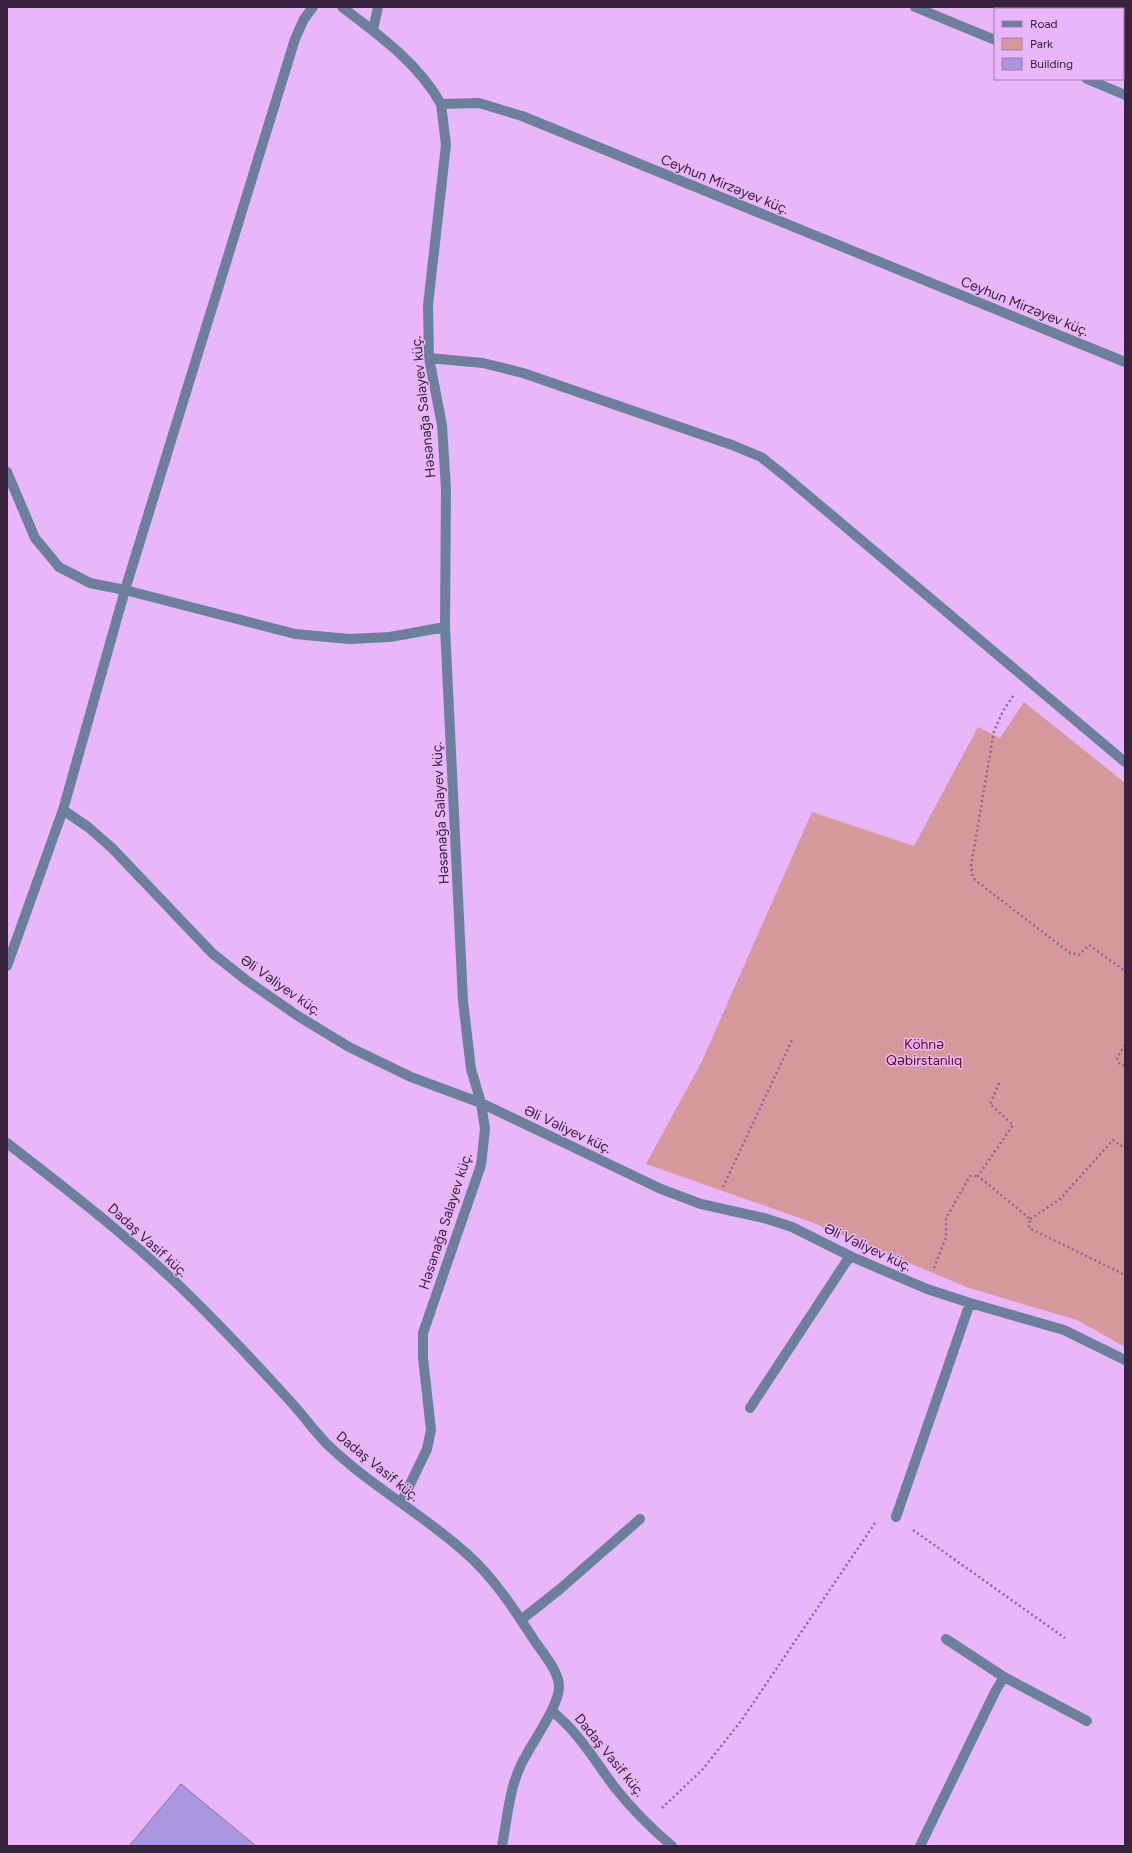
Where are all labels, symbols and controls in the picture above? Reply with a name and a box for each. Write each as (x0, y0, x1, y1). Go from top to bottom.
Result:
legend (994, 8, 1124, 80)
text: Road (1030, 17, 1058, 31)
text: Park (1030, 37, 1053, 51)
text: Building (1030, 57, 1073, 71)
street label: Ceyhun Mirzəyev küç. (658, 151, 791, 218)
street label: Ceyhun Mirzəyev küç. (958, 273, 1091, 340)
street label: Həsənağa Salayev küç. (408, 335, 439, 479)
street label: Həsənağa Salayev küç. (428, 741, 453, 885)
street label: Əli Vəliyev küç. (237, 951, 324, 1020)
park label: Köhnə Qəbirstanlıq (886, 1036, 962, 1069)
street label: Əli Vəliyev küç. (521, 1102, 614, 1157)
street label: Həsənağa Salayev küç. (415, 1151, 476, 1292)
street label: Dadaş Vasif küç. (104, 1200, 191, 1281)
street label: Əli Vəliyev küç. (821, 1220, 914, 1275)
street label: Dadaş Vasif küç. (333, 1428, 423, 1505)
street label: Dadaş Vasif küç. (571, 1710, 648, 1800)

